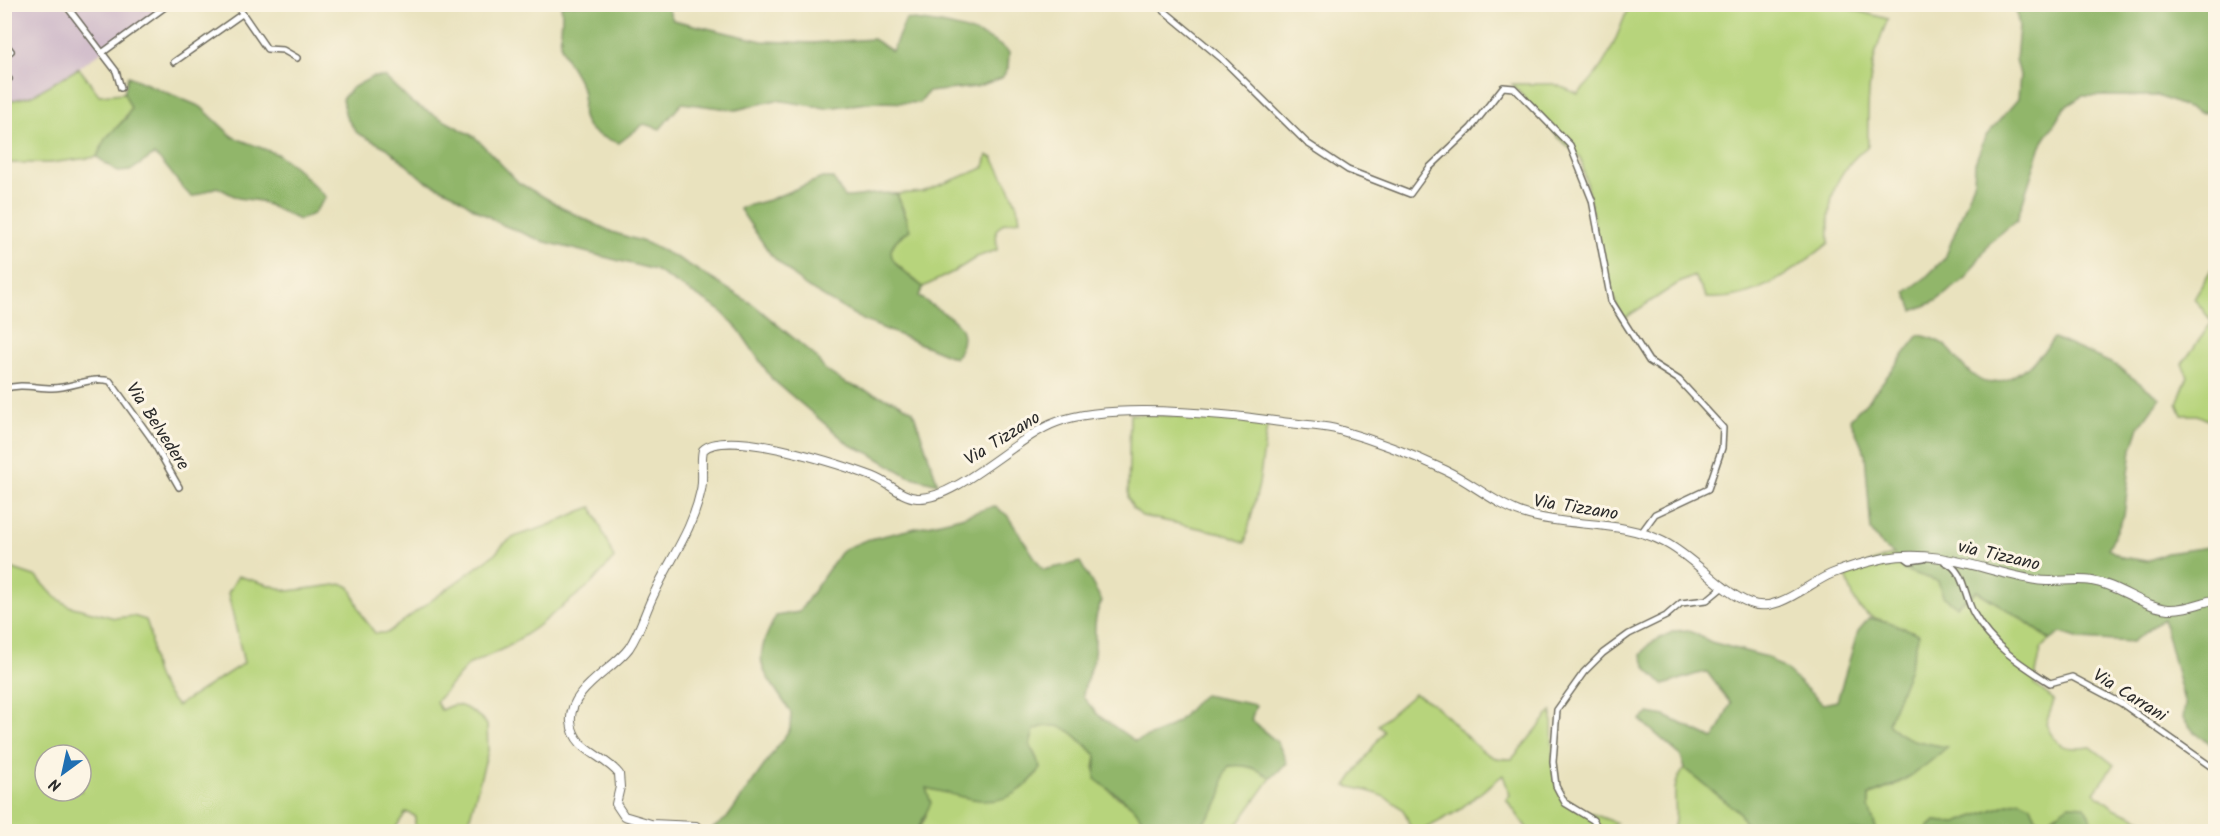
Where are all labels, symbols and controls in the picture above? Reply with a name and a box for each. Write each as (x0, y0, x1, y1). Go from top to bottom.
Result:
street label: Via Belvedere (117, 377, 196, 477)
street label: Via Tizzano (959, 404, 1047, 474)
street label: Via Tizzano (1531, 487, 1620, 529)
street label: via Tizzano (1955, 533, 2043, 580)
street label: Via Carrani (2086, 662, 2173, 731)
north arrow (33, 743, 93, 803)
text: N (45, 771, 67, 798)

